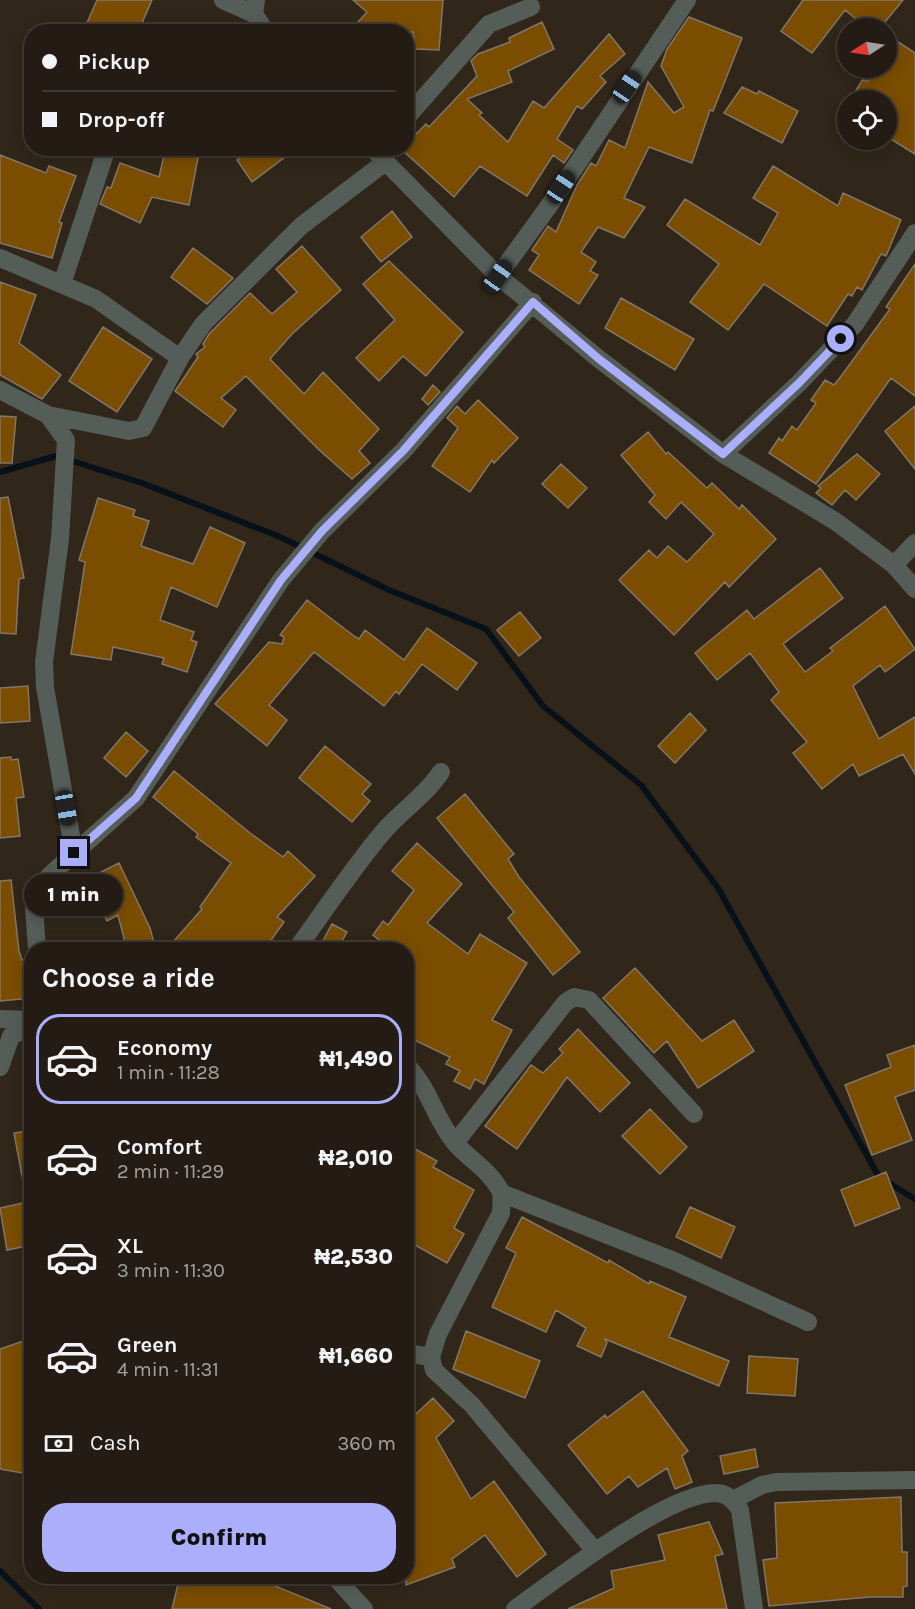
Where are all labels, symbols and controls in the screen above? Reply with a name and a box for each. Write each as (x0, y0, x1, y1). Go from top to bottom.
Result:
north arrow (837, 18, 897, 78)
map controls (837, 18, 897, 150)
text: Pickup (78, 49, 150, 75)
car (609, 67, 645, 107)
button: locate (837, 90, 897, 150)
text: Drop-off (78, 107, 164, 133)
car (544, 167, 578, 207)
car (480, 256, 516, 296)
route start (827, 325, 854, 352)
car (54, 789, 78, 827)
route end (60, 839, 87, 866)
callout: 1 min (25, 874, 124, 916)
text: 1 min (47, 883, 100, 906)
text: Choose a ride (42, 962, 215, 994)
icon: car (45, 1032, 99, 1086)
text: Economy (117, 1035, 212, 1061)
text: ₦1,490 (319, 1046, 393, 1072)
text: 1 min · 11:28 (117, 1061, 220, 1084)
icon: car (45, 1131, 99, 1185)
text: Comfort (117, 1134, 202, 1160)
text: ₦2,010 (319, 1145, 393, 1171)
text: 2 min · 11:29 (117, 1160, 224, 1183)
icon: car (45, 1230, 99, 1284)
text: XL (117, 1233, 143, 1259)
text: ₦2,530 (314, 1244, 393, 1270)
text: 3 min · 11:30 (117, 1259, 225, 1282)
icon: car (45, 1329, 99, 1383)
text: Green (117, 1332, 178, 1358)
text: ₦1,660 (319, 1343, 393, 1369)
text: 4 min · 11:31 (117, 1358, 219, 1381)
icon: cash (42, 1427, 75, 1460)
text: Cash (90, 1430, 140, 1456)
text: 360 m (337, 1432, 396, 1455)
button: Confirm (42, 1503, 396, 1572)

